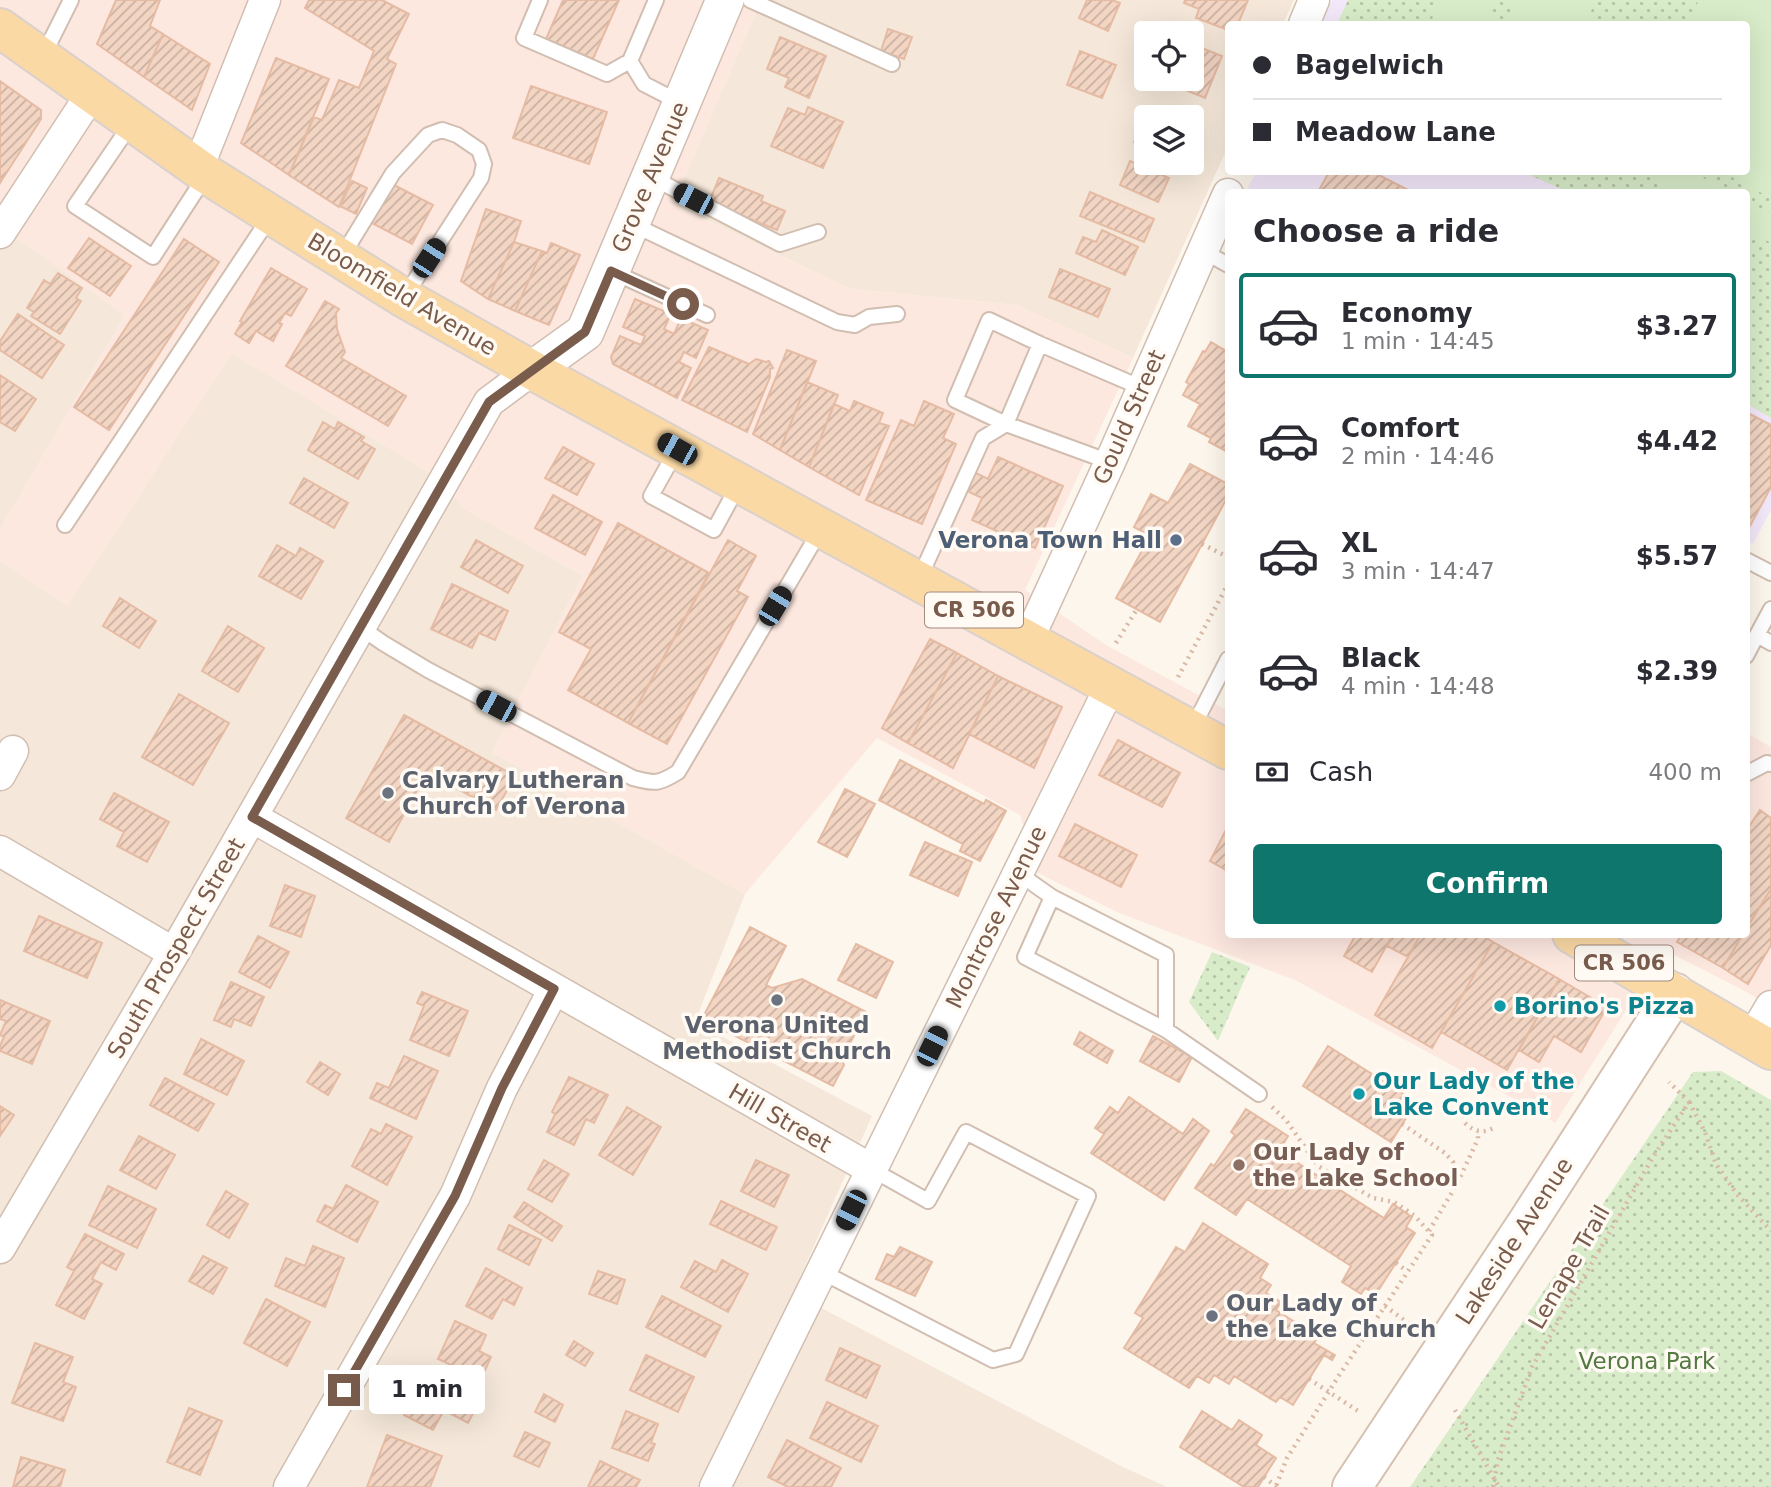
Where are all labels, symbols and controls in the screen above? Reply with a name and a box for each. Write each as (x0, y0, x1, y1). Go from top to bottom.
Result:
map controls (1134, 21, 1204, 175)
button: locate (1134, 21, 1204, 91)
text: Bagelwich (1295, 50, 1444, 80)
street label: Grove Avenue (607, 98, 693, 256)
button: layers (1134, 105, 1204, 175)
text: Meadow Lane (1295, 117, 1496, 147)
car (670, 180, 717, 218)
text: Choose a ride (1253, 212, 1499, 250)
street label: Bloomfield Avenue (303, 227, 501, 361)
car (409, 235, 450, 281)
route start (667, 288, 699, 320)
icon: car (1257, 294, 1320, 357)
text: Economy (1341, 298, 1472, 328)
text: $3.27 (1636, 311, 1718, 341)
text: 1 min · 14:45 (1341, 328, 1495, 354)
street label: Gould Street (1088, 346, 1170, 488)
icon: car (1257, 409, 1320, 472)
text: Comfort (1341, 413, 1459, 443)
text: $4.42 (1636, 426, 1718, 456)
car (654, 430, 701, 468)
text: 2 min · 14:46 (1341, 443, 1495, 469)
icon: car (1257, 524, 1320, 587)
place label: Verona Town Hall (938, 527, 1162, 553)
text: XL (1341, 528, 1378, 558)
marker: Verona Town Hall (1168, 532, 1184, 548)
text: $5.57 (1636, 541, 1718, 571)
text: 3 min · 14:47 (1341, 558, 1495, 584)
car (756, 583, 795, 629)
road number: CR 506 (925, 592, 1023, 628)
icon: car (1257, 639, 1320, 702)
text: Black (1341, 643, 1420, 673)
text: $2.39 (1636, 656, 1718, 686)
text: 4 min · 14:48 (1341, 673, 1495, 699)
car (473, 687, 520, 725)
icon: cash (1253, 753, 1291, 791)
text: Cash (1309, 757, 1373, 787)
text: 400 m (1648, 759, 1722, 785)
place label: Calvary Lutheran Church of Verona (402, 767, 626, 819)
marker: Calvary Lutheran Church of Verona (380, 785, 396, 801)
street label: Montrose Avenue (941, 822, 1051, 1012)
street label: South Prospect Street (102, 833, 250, 1063)
button: Confirm (1253, 844, 1722, 924)
road number: CR 506 (1575, 946, 1673, 981)
marker: Verona United Methodist Church (769, 992, 785, 1008)
place label: Borino's Pizza (1514, 993, 1695, 1019)
marker: Borino's Pizza (1492, 998, 1508, 1014)
place label: Verona United Methodist Church (662, 1012, 892, 1064)
car (914, 1023, 951, 1069)
place label: Our Lady of the Lake Convent (1373, 1068, 1575, 1120)
street label: Hill Street (724, 1078, 836, 1158)
marker: Our Lady of the Lake Convent (1351, 1086, 1367, 1102)
place label: Our Lady of the Lake School (1253, 1139, 1459, 1191)
street label: Lakeside Avenue (1450, 1153, 1578, 1329)
marker: Our Lady of the Lake School (1231, 1157, 1247, 1173)
car (833, 1187, 870, 1233)
street label: Lenape Trail (1523, 1201, 1615, 1333)
place label: Our Lady of the Lake Church (1226, 1290, 1436, 1342)
marker: Our Lady of the Lake Church (1204, 1308, 1220, 1324)
park label: Verona Park (1579, 1348, 1716, 1374)
callout: 1 min (368, 1366, 484, 1414)
route end (328, 1374, 360, 1406)
text: 1 min (391, 1376, 463, 1402)

